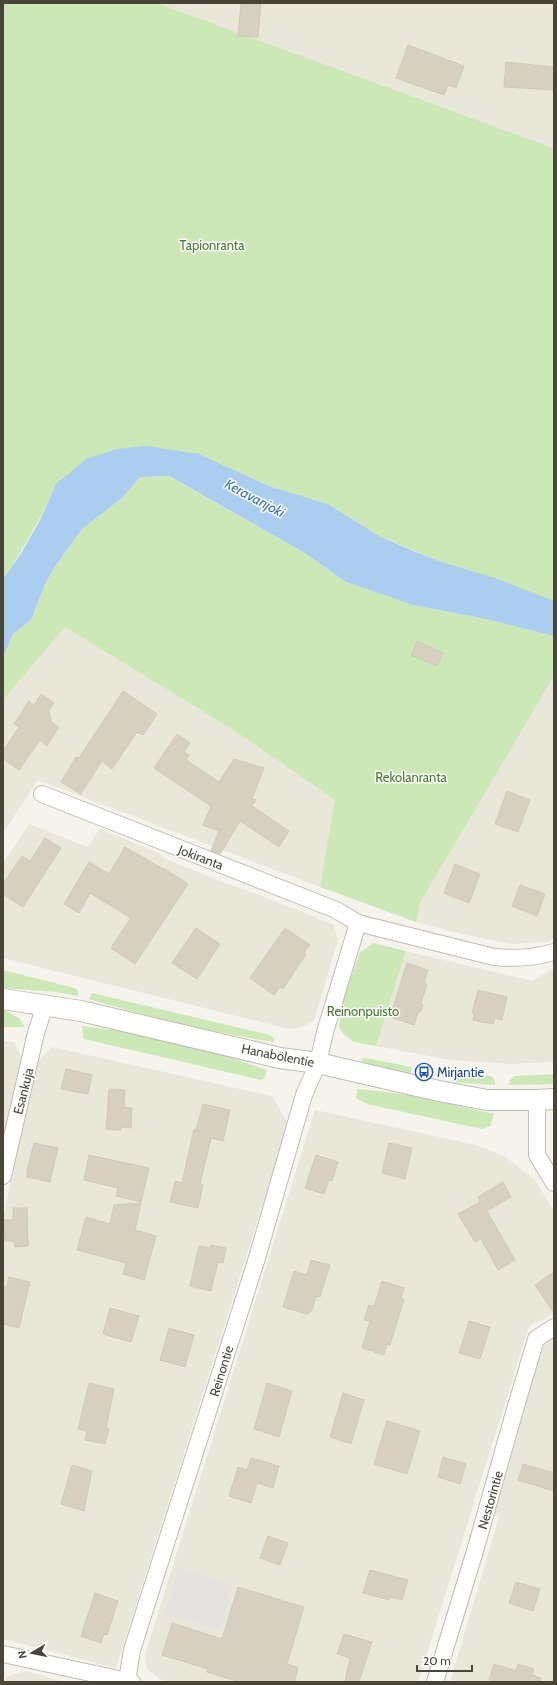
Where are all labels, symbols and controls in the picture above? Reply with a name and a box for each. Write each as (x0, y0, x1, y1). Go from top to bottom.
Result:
park label: Tapionranta (180, 237, 245, 253)
water label: Keravanjoki (222, 475, 289, 522)
park label: Rekolanranta (375, 769, 448, 785)
street label: Jokiranta (175, 841, 226, 873)
park label: Reinonpuisto (327, 1003, 399, 1019)
street label: Hanabölentie (240, 1040, 316, 1070)
bus stop icon: Mirjantie (414, 1062, 434, 1082)
place label: Mirjantie (437, 1064, 485, 1081)
street label: Esankuja (9, 1065, 38, 1116)
street label: Reinontie (206, 1343, 236, 1398)
street label: Nestorintie (474, 1468, 506, 1531)
north arrow (12, 1633, 52, 1673)
scale bar (417, 1647, 472, 1673)
text: N (15, 1650, 30, 1660)
text: 20 m (423, 1653, 451, 1668)

